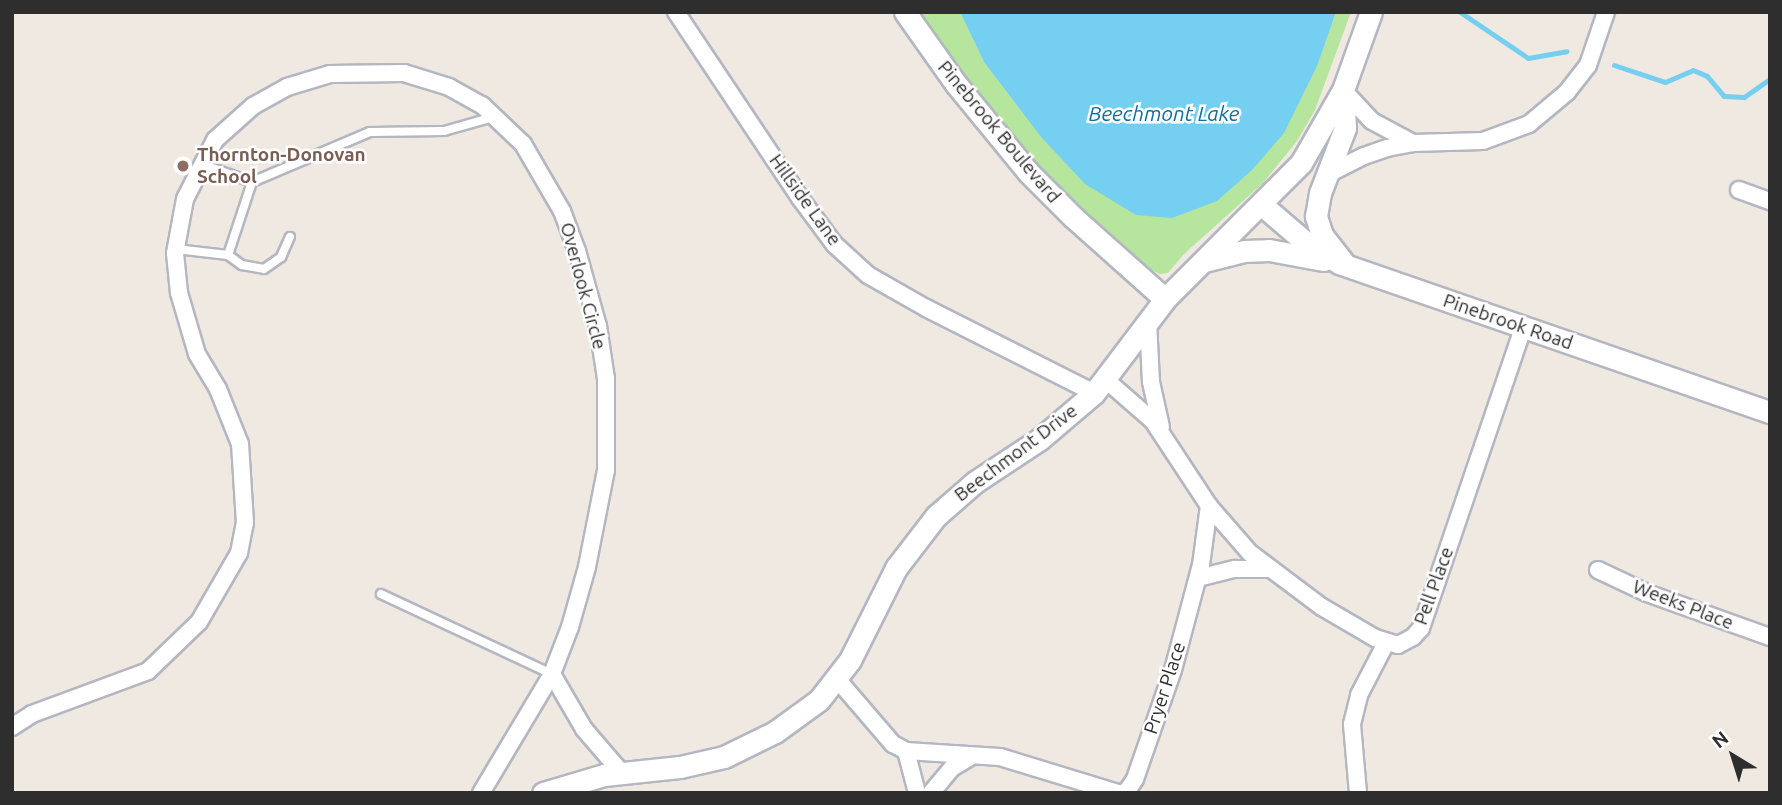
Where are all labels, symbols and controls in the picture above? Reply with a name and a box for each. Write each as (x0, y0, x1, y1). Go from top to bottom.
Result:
street label: Pinebrook Boulevard (933, 56, 1065, 208)
water label: Beechmont Lake (1089, 100, 1239, 126)
place label: Thornton-Donovan School (197, 144, 366, 188)
street label: Hillside Lane (764, 150, 846, 250)
marker: Thornton-Donovan School (175, 158, 191, 174)
street label: Overlook Circle (555, 220, 611, 352)
street label: Pinebrook Road (1440, 289, 1576, 355)
street label: Beechmont Drive (950, 399, 1082, 507)
street label: Pell Place (1409, 544, 1459, 628)
street label: Weeks Place (1629, 575, 1737, 635)
street label: Pryer Place (1139, 639, 1191, 737)
north arrow (1698, 721, 1768, 791)
text: N (1708, 726, 1732, 752)

